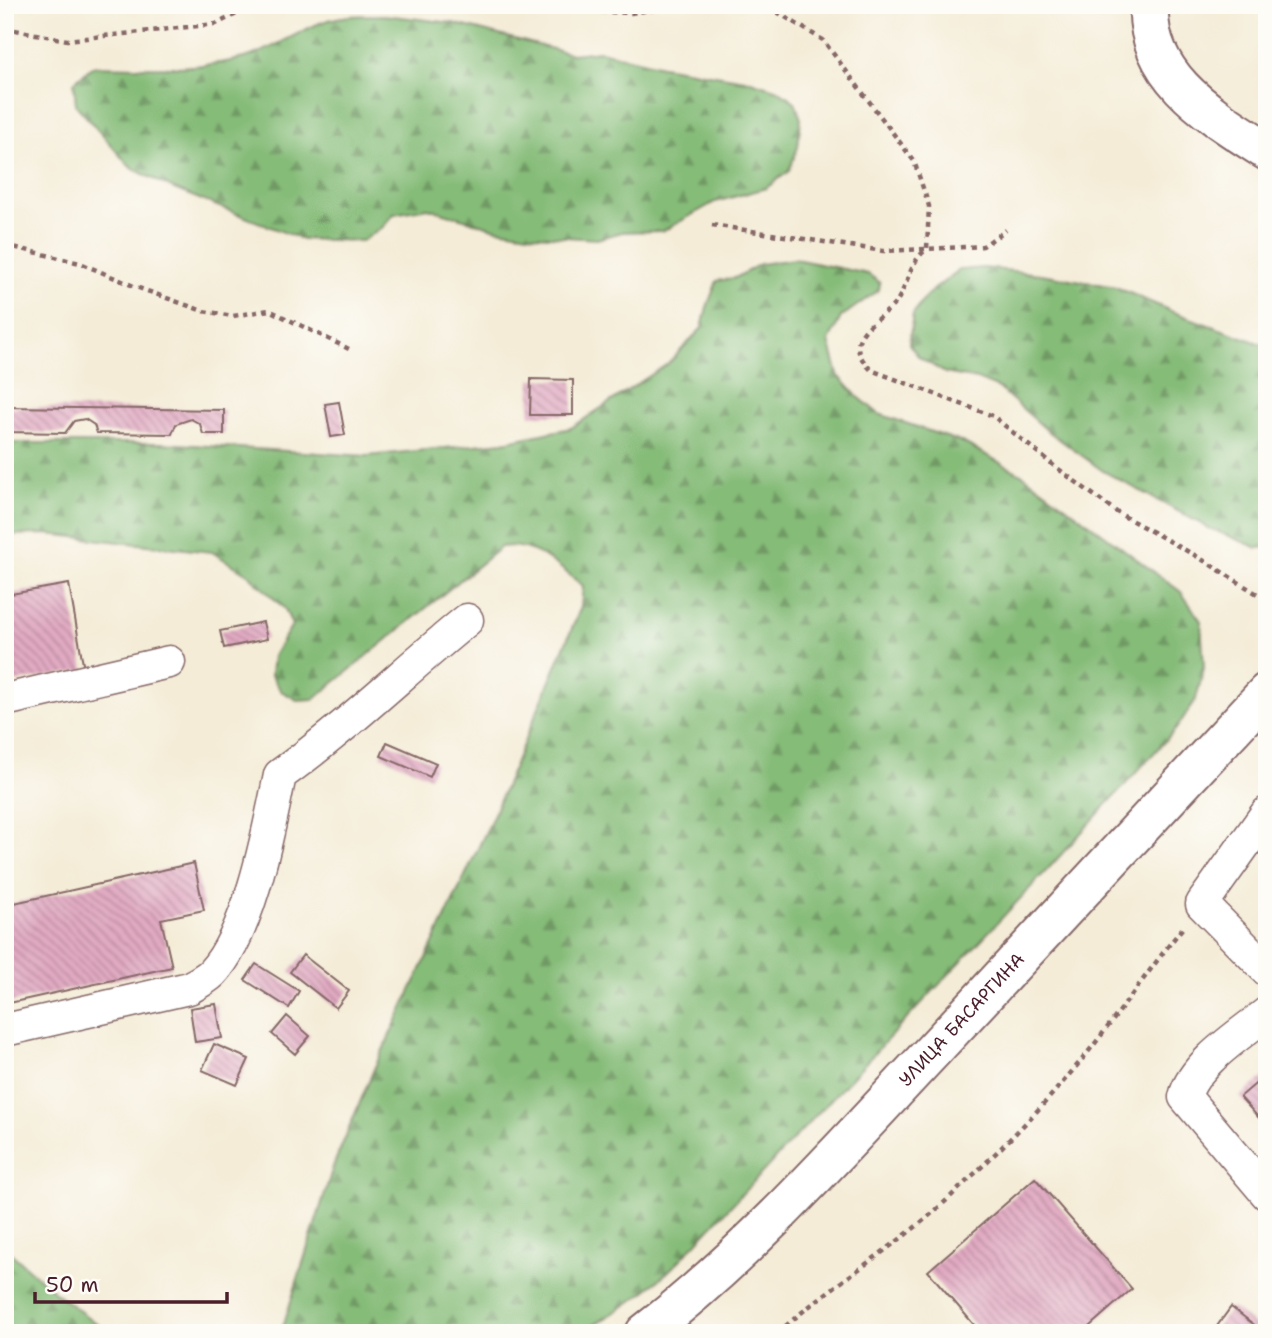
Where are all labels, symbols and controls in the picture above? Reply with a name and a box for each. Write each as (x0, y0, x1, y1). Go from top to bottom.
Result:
street label: УЛИЦА БАСАРГИНА (894, 948, 1030, 1091)
scale bar (35, 1261, 228, 1305)
text: 50 m (46, 1271, 99, 1299)

